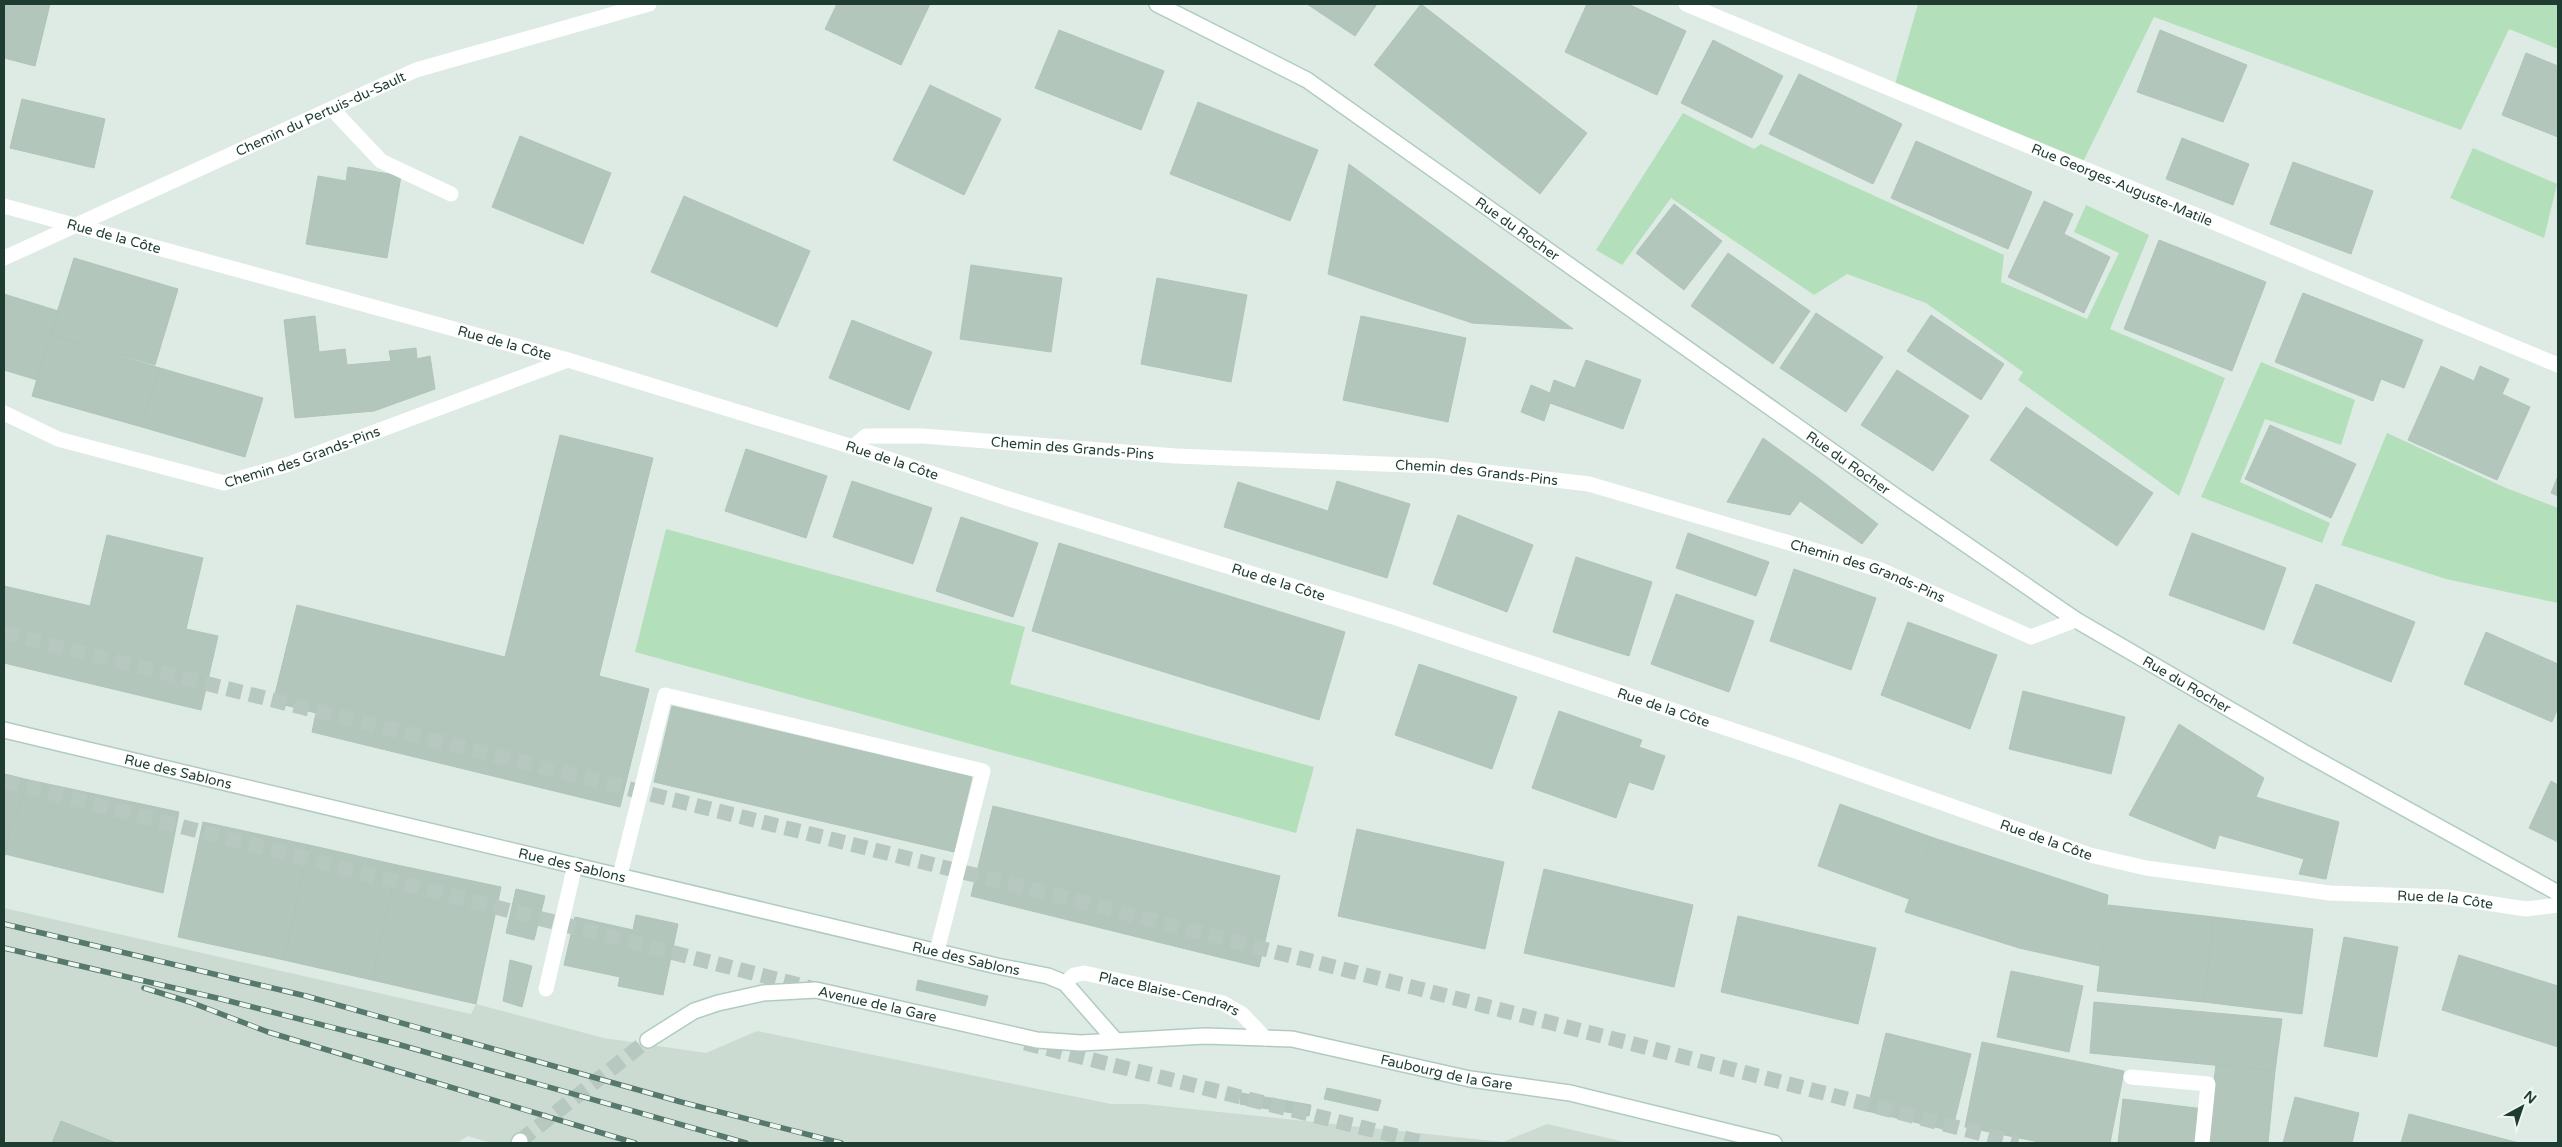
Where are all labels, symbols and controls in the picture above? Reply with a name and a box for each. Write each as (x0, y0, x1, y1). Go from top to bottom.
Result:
street label: Chemin du Pertuis-du-Sault (233, 68, 409, 160)
street label: Rue Georges-Auguste-Matile (2029, 140, 2215, 230)
street label: Rue du Rocher (1472, 194, 1563, 265)
street label: Rue de la Côte (65, 216, 163, 257)
street label: Rue de la Côte (456, 322, 553, 364)
street label: Chemin des Grands-Pins (222, 423, 383, 491)
street label: Rue du Rocher (1803, 428, 1894, 499)
street label: Chemin des Grands-Pins (990, 433, 1155, 463)
street label: Rue de la Côte (844, 437, 941, 484)
street label: Chemin des Grands-Pins (1395, 456, 1559, 489)
street label: Chemin des Grands-Pins (1788, 536, 1948, 607)
street label: Rue de la Côte (1230, 560, 1327, 605)
street label: Rue du Rocher (2140, 653, 2234, 717)
street label: Rue de la Côte (1615, 684, 1712, 731)
street label: Rue des Sablons (123, 751, 234, 793)
street label: Rue de la Côte (1998, 816, 2095, 864)
street label: Rue des Sablons (517, 845, 628, 887)
street label: Rue de la Côte (2397, 887, 2494, 913)
street label: Rue des Sablons (911, 938, 1022, 979)
street label: Place Blaise-Cendrars (1097, 968, 1243, 1020)
street label: Avenue de la Gare (817, 983, 938, 1026)
street label: Faubourg de la Gare (1379, 1051, 1514, 1094)
north arrow (2497, 1082, 2547, 1132)
text: N (2520, 1087, 2540, 1108)

